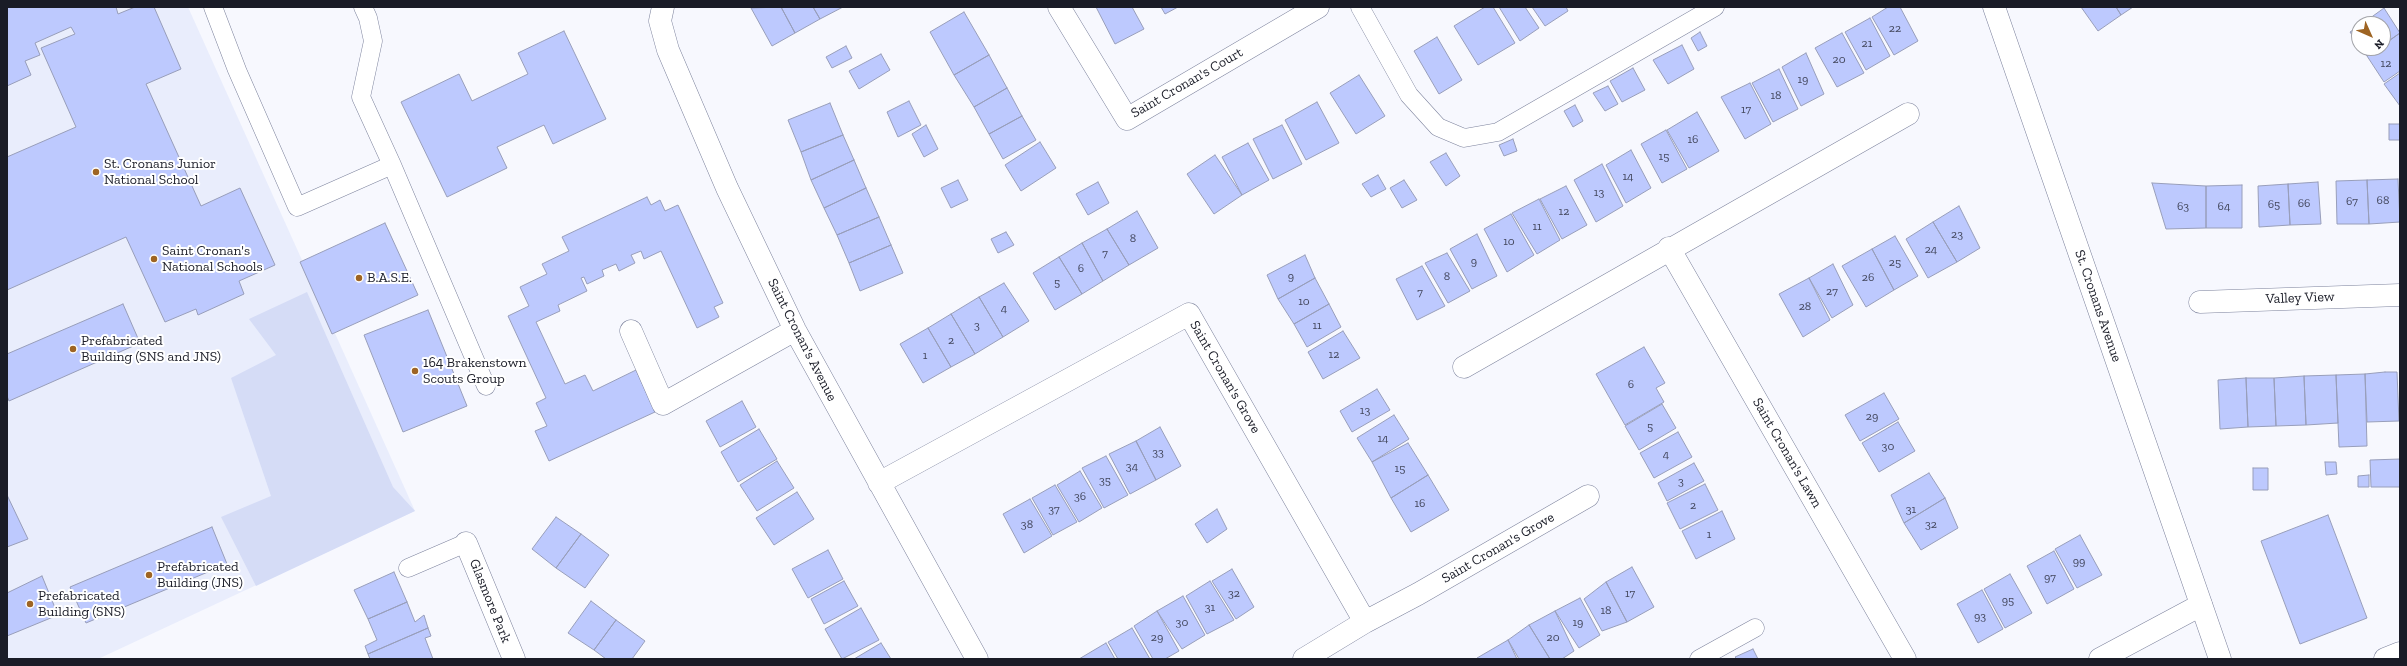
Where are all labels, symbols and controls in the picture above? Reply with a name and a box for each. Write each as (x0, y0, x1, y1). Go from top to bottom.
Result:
north arrow (2351, 16, 2391, 56)
house number: 22 (1889, 22, 1901, 36)
house number: 21 (1862, 37, 1872, 51)
text: N (2372, 37, 2387, 52)
street label: Saint Cronan's Court (1128, 44, 1246, 122)
house number: 20 (1832, 53, 1846, 67)
house number: 12 (2381, 57, 2391, 71)
house number: 19 (1798, 73, 1808, 87)
house number: 18 (1770, 89, 1782, 103)
house number: 17 (1741, 103, 1751, 117)
house number: 16 (1688, 133, 1698, 147)
house number: 15 (1659, 150, 1669, 164)
place label: St. Cronans Junior National School (104, 156, 216, 188)
marker: St. Cronans Junior National School (91, 167, 101, 177)
house number: 14 (1622, 170, 1634, 184)
house number: 13 (1594, 186, 1604, 200)
house number: 68 (2377, 194, 2389, 208)
house number: 67 (2346, 195, 2358, 209)
house number: 66 (2298, 197, 2310, 211)
house number: 65 (2268, 198, 2280, 212)
house number: 63 (2177, 200, 2189, 214)
house number: 64 (2218, 200, 2230, 214)
house number: 12 (1559, 205, 1569, 219)
house number: 11 (1532, 220, 1542, 234)
house number: 23 (1951, 228, 1963, 242)
house number: 8 (1130, 232, 1136, 246)
house number: 10 (1503, 235, 1515, 249)
place label: Saint Cronan's National Schools (162, 243, 263, 276)
house number: 24 (1925, 243, 1937, 257)
house number: 7 (1102, 247, 1108, 261)
street label: St. Cronans Avenue (2071, 248, 2125, 364)
marker: Saint Cronan's National Schools (149, 254, 159, 264)
house number: 9 (1471, 255, 1477, 269)
house number: 25 (1889, 256, 1901, 270)
house number: 6 (1078, 262, 1084, 276)
place label: B.A.S.E. (367, 270, 412, 286)
house number: 9 (1288, 270, 1294, 284)
house number: 8 (1444, 270, 1450, 284)
house number: 26 (1862, 271, 1874, 285)
marker: B.A.S.E. (354, 273, 364, 283)
street label: Saint Cronan's Avenue (764, 276, 840, 404)
house number: 5 (1054, 276, 1060, 290)
house number: 27 (1826, 285, 1838, 299)
house number: 7 (1417, 286, 1423, 300)
street label: Valley View (2265, 288, 2335, 308)
house number: 10 (1298, 295, 1310, 309)
house number: 28 (1799, 300, 1811, 314)
house number: 4 (1001, 302, 1007, 316)
street label: Saint Cronan's Grove (1186, 318, 1264, 436)
house number: 3 (974, 319, 980, 333)
house number: 11 (1312, 319, 1322, 333)
place label: Prefabricated Building (SNS and JNS) (81, 333, 221, 366)
house number: 2 (948, 334, 954, 348)
marker: Prefabricated Building (SNS and JNS) (68, 344, 78, 354)
house number: 12 (1329, 348, 1339, 362)
house number: 1 (923, 349, 927, 363)
place label: 164 Brakenstown Scouts Group (423, 355, 526, 388)
marker: 164 Brakenstown Scouts Group (410, 366, 420, 376)
house number: 6 (1628, 378, 1634, 392)
street label: Saint Cronan's Lawn (1749, 395, 1825, 511)
house number: 13 (1360, 404, 1370, 418)
house number: 29 (1866, 410, 1878, 424)
house number: 5 (1647, 420, 1653, 434)
house number: 14 (1377, 432, 1389, 446)
house number: 30 (1882, 440, 1894, 454)
house number: 33 (1152, 446, 1164, 460)
house number: 4 (1663, 448, 1669, 462)
house number: 34 (1126, 460, 1138, 474)
house number: 15 (1395, 462, 1405, 476)
house number: 35 (1099, 474, 1111, 488)
house number: 3 (1678, 475, 1684, 489)
house number: 36 (1074, 490, 1086, 504)
house number: 16 (1415, 497, 1425, 511)
house number: 2 (1690, 499, 1696, 513)
house number: 37 (1048, 503, 1060, 517)
house number: 31 (1906, 503, 1916, 517)
street label: Saint Cronan's Grove (1439, 509, 1557, 587)
house number: 38 (1021, 518, 1033, 532)
house number: 32 (1925, 518, 1937, 532)
house number: 1 (1707, 528, 1711, 542)
house number: 99 (2073, 555, 2085, 569)
street label: Glasmore Park (466, 557, 514, 645)
place label: Prefabricated Building (JNS) (157, 559, 243, 592)
marker: Prefabricated Building (JNS) (144, 570, 154, 580)
house number: 97 (2044, 571, 2056, 585)
house number: 32 (1228, 587, 1240, 601)
house number: 17 (1625, 587, 1635, 601)
place label: Prefabricated Building (SNS) (38, 588, 125, 620)
house number: 95 (2002, 594, 2014, 608)
marker: Prefabricated Building (SNS) (25, 599, 35, 609)
house number: 31 (1205, 601, 1215, 615)
house number: 18 (1600, 604, 1612, 618)
house number: 93 (1974, 610, 1986, 624)
house number: 30 (1176, 616, 1188, 630)
house number: 19 (1573, 616, 1583, 630)
house number: 29 (1151, 631, 1163, 645)
house number: 20 (1546, 631, 1560, 645)

